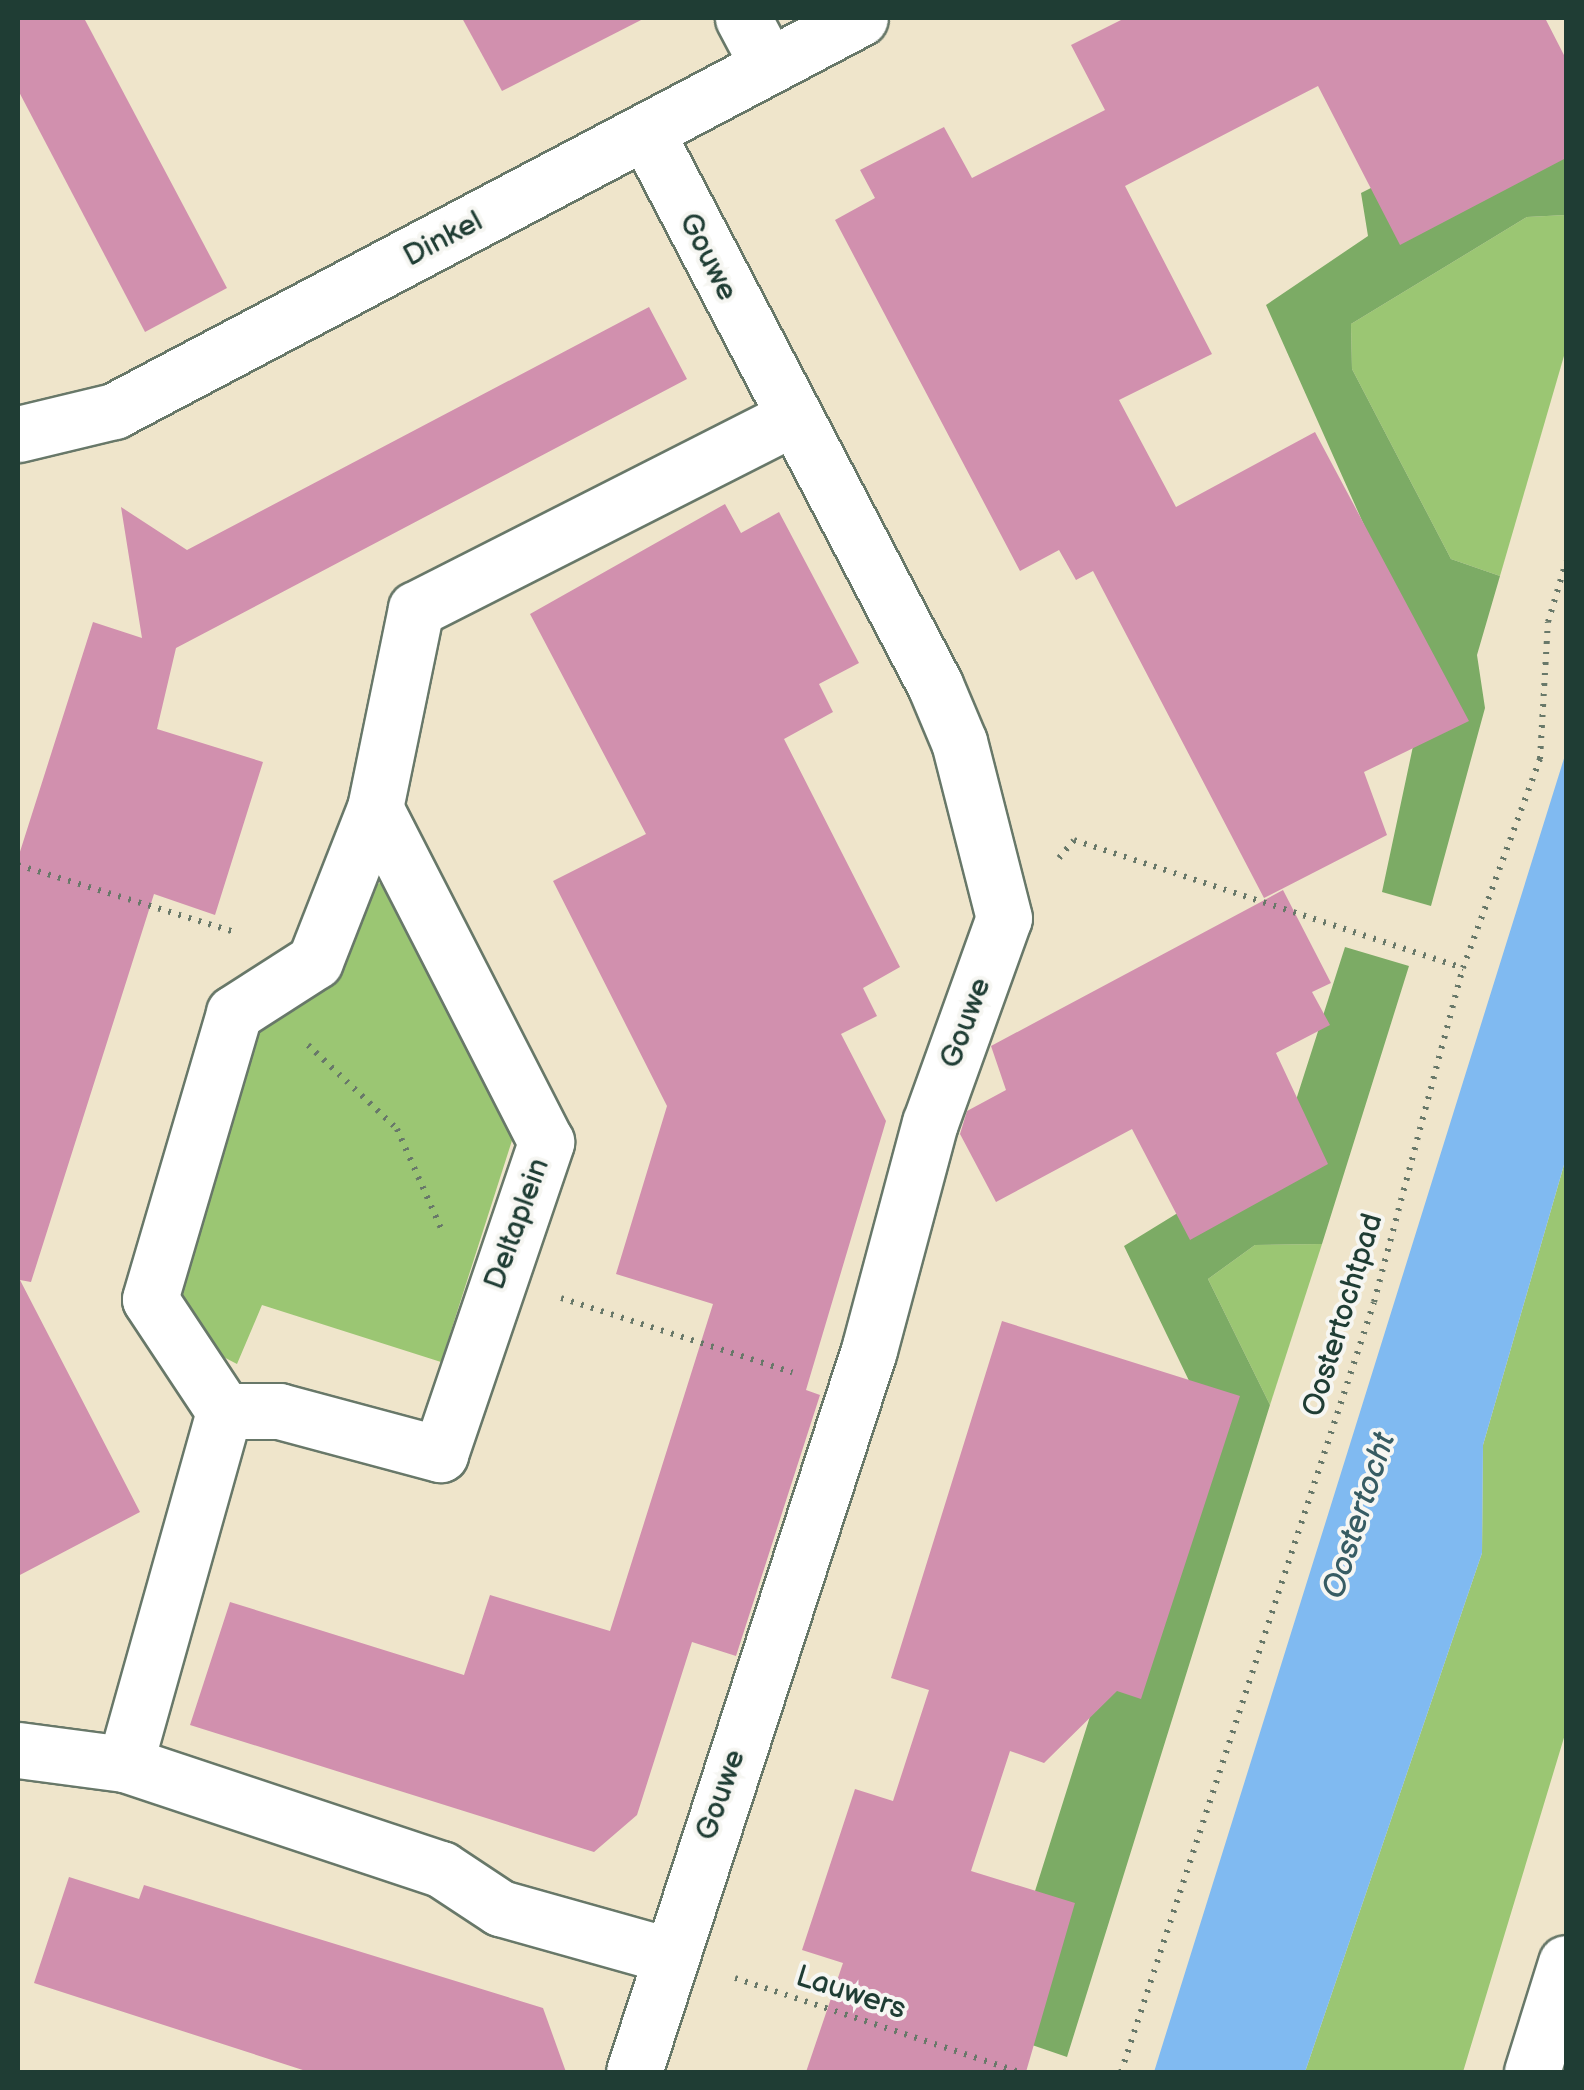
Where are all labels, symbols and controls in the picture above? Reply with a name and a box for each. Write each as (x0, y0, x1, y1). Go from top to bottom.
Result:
street label: Dinkel (397, 203, 489, 275)
street label: Gouwe (671, 207, 745, 307)
street label: Gouwe (933, 973, 999, 1073)
street label: Deltaplein (477, 1154, 557, 1294)
street label: Oostertochtpad (1295, 1209, 1391, 1421)
water label: Oostertocht (1315, 1428, 1405, 1604)
street label: Gouwe (689, 1745, 753, 1845)
street label: Lauwers (791, 1958, 911, 2028)

